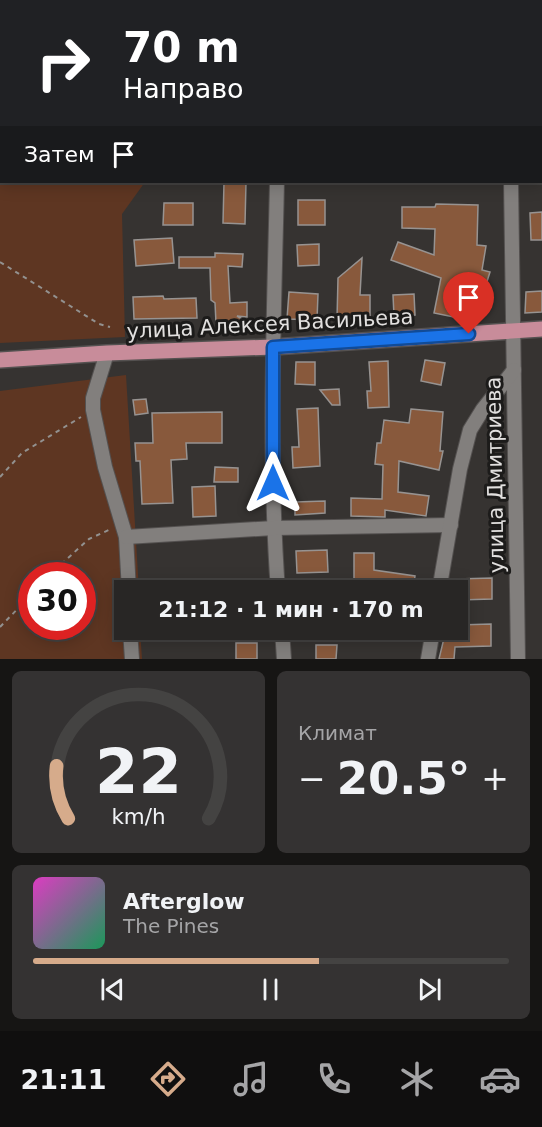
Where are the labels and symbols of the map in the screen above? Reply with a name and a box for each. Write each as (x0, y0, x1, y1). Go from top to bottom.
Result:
pin (443, 272, 494, 334)
street label: улица Алексея Васильева (126, 305, 414, 343)
street label: улица Дмитриева (481, 377, 509, 573)
position arrow (241, 451, 305, 515)
speed limit sign: 30 (18, 562, 96, 640)

